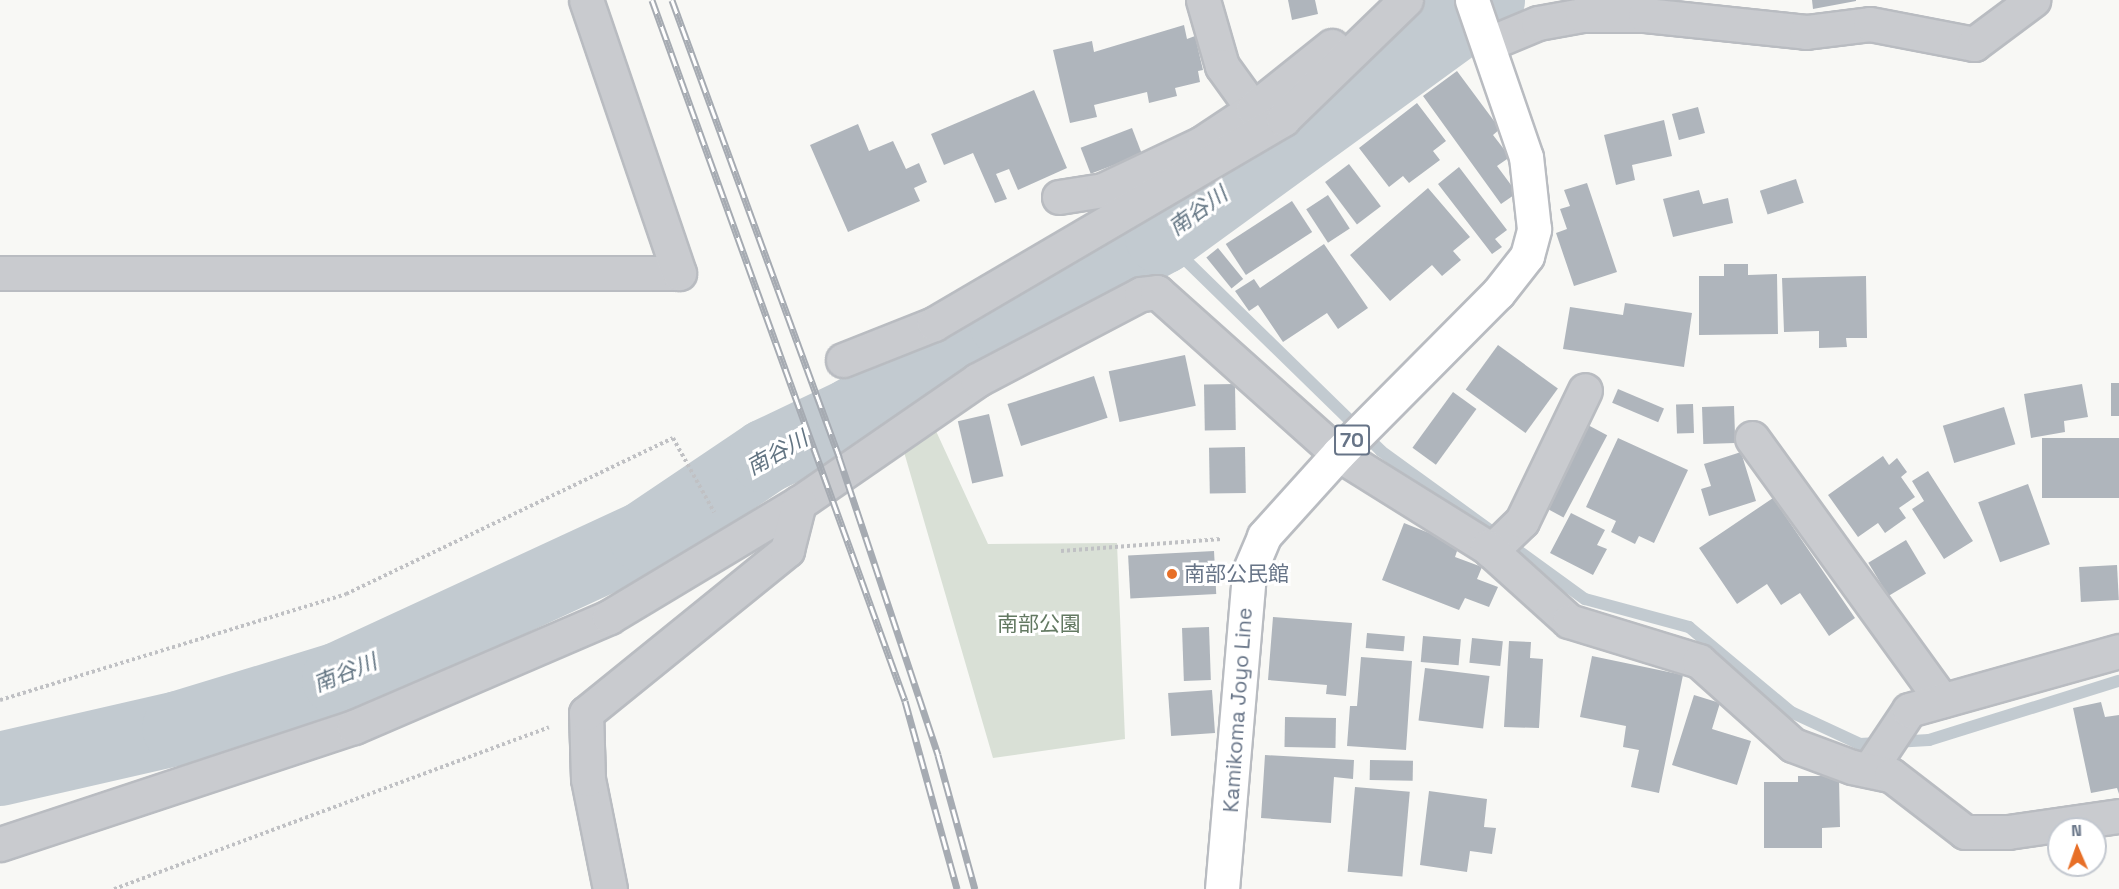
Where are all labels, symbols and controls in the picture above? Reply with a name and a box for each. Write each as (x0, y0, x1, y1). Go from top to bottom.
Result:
water label: 南谷川 (1164, 181, 1232, 241)
road number: 70 (1334, 423, 1370, 457)
water label: 南谷川 (742, 425, 812, 481)
place label: 南部公民館 (1184, 561, 1289, 587)
marker: 南部公民館 (1165, 567, 1179, 581)
street label: Kamikoma Joyo Line (1218, 607, 1258, 813)
park label: 南部公園 (997, 611, 1081, 637)
water label: 南谷川 (309, 648, 381, 698)
north arrow (2047, 817, 2107, 877)
text: N (2071, 820, 2082, 841)

